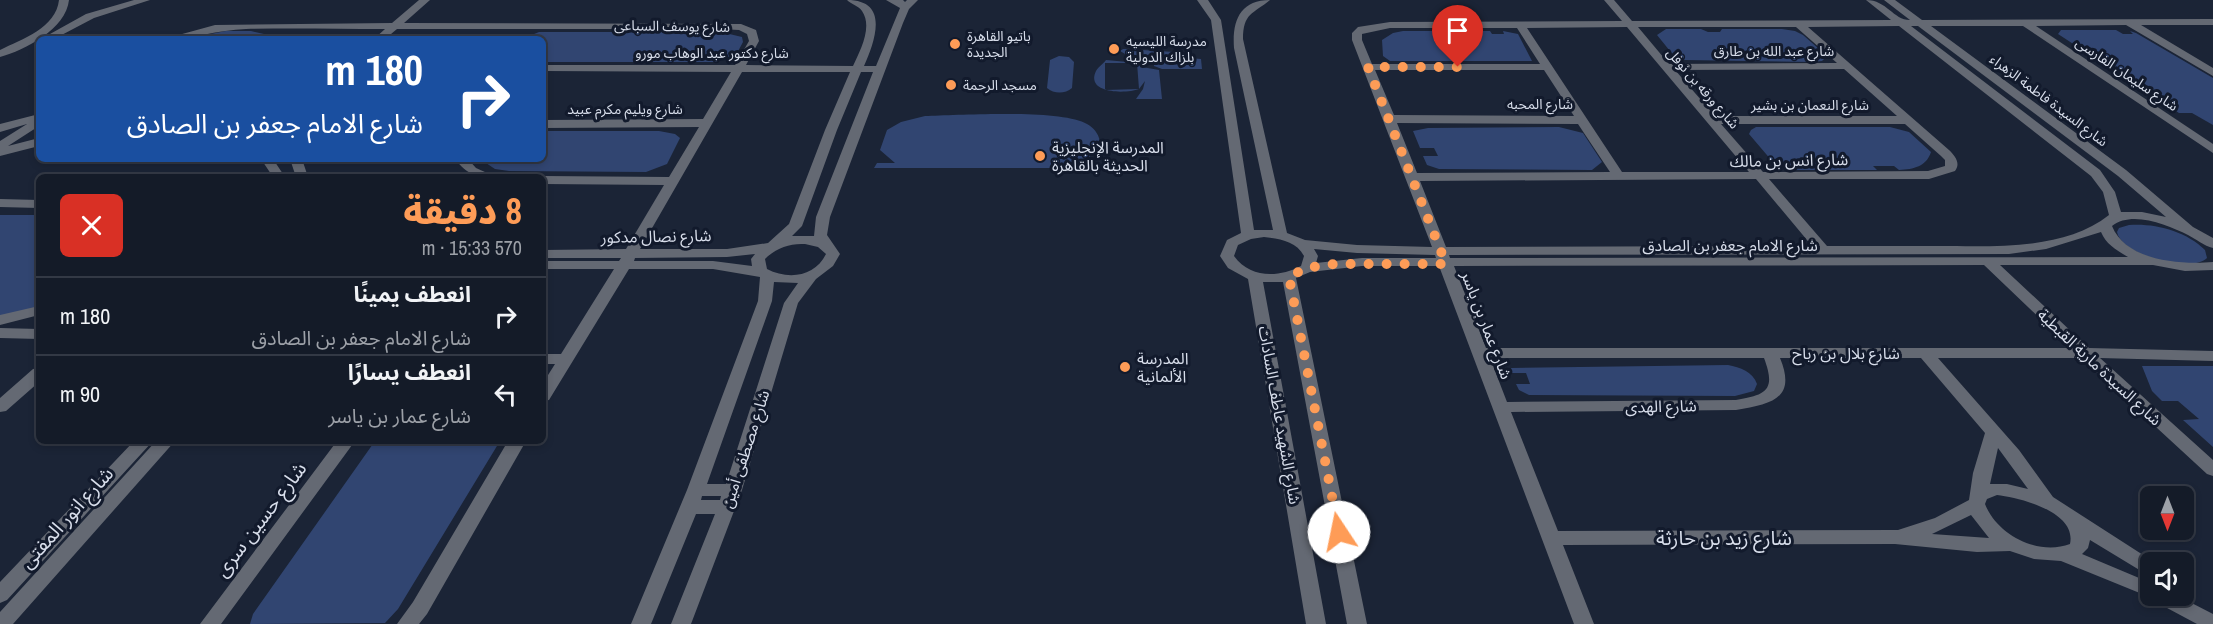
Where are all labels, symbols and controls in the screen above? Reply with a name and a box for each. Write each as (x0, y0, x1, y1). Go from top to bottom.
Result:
pin (1432, 5, 1483, 67)
icon: arrive (1441, 14, 1474, 47)
street label: شارع يوسف السباعى (614, 16, 730, 38)
place label: باتيو القاهرة الجديدة (967, 27, 1031, 61)
place label: مدرسة الليسيه بلزاك الدولية (1126, 32, 1207, 66)
street label: شارع سليمان الفارسى (2071, 33, 2182, 117)
marker: باتيو القاهرة الجديدة (948, 37, 962, 51)
text: 180 m (325, 42, 423, 98)
marker: مدرسة الليسيه بلزاك الدولية (1107, 42, 1121, 56)
street label: شارع عبد الله بن طارق (1714, 42, 1834, 62)
street label: شارع دكتور عبد الوهاب مورو (635, 44, 789, 64)
street label: شارع ورقه بن نوفل (1661, 44, 1743, 134)
street label: شارع السيدة فاطمة الزهراء (1985, 50, 2112, 152)
icon: right (444, 60, 522, 138)
place label: مسجد الرحمة (963, 76, 1037, 94)
marker: مسجد الرحمة (944, 78, 958, 92)
street label: شارع المحبه (1507, 95, 1573, 115)
street label: شارع النعمان بن بشير (1750, 96, 1869, 116)
street label: شارع ويليم مكرم عبيد (567, 100, 683, 120)
text: شارع الامام جعفر بن الصادق (127, 105, 423, 141)
place label: المدرسة الإنجليزية الحديثة بالقاهرة (1052, 136, 1164, 176)
street label: شارع انس بن مالك (1730, 148, 1848, 174)
marker: المدرسة الإنجليزية الحديثة بالقاهرة (1033, 149, 1047, 163)
text: 8 دقيقة (403, 187, 522, 235)
button: close (60, 194, 123, 257)
street label: شارع نصال مدكور (599, 224, 712, 250)
text: 570 m · 15:33 (422, 234, 522, 261)
street label: شارع الامام جعفر بن الصادق (1642, 234, 1818, 258)
street label: شارع عمار بن ياسر (1454, 267, 1518, 383)
text: انعطف يمينًا (353, 279, 471, 309)
icon: right (489, 300, 522, 333)
text: 180 m (60, 301, 110, 331)
street label: شارع السيدة مارية القبطية (2032, 304, 2167, 432)
text: شارع الامام جعفر بن الصادق (252, 324, 471, 351)
street label: شارع الشهيد عاطف السادات (1251, 324, 1307, 506)
street label: شارع بلال بن رباح (1792, 342, 1900, 366)
place label: المدرسة الألمانية (1137, 347, 1188, 387)
text: انعطف يسارًا (348, 357, 471, 387)
marker: المدرسة الألمانية (1118, 360, 1132, 374)
icon: left (489, 378, 522, 411)
text: 90 m (60, 379, 100, 409)
street label: شارع مصطفى أمين (716, 387, 776, 511)
street label: شارع الهدى (1625, 394, 1697, 420)
text: شارع عمار بن ياسر (328, 402, 471, 429)
street label: شارع حسين سرى (208, 456, 314, 583)
street label: شارع انور المفتى (13, 460, 121, 575)
north arrow (2140, 486, 2194, 540)
map controls (2140, 486, 2194, 606)
position arrow (1307, 500, 1371, 564)
street label: شارع زيد بن حارثة (1656, 524, 1792, 553)
button: sound (2140, 552, 2194, 606)

